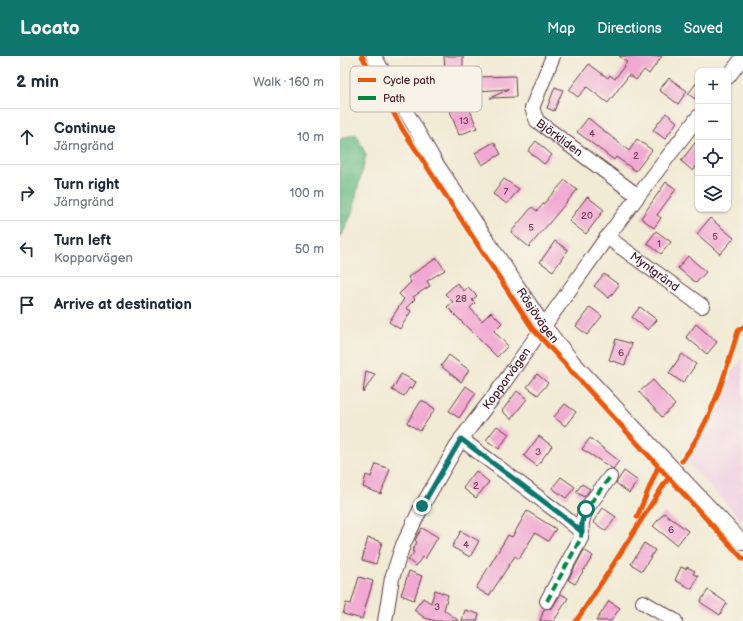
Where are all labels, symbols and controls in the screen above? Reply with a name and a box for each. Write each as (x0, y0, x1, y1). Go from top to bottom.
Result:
text: Locato (20, 17, 80, 40)
text: Map (547, 20, 575, 37)
text: Directions (597, 20, 662, 37)
text: Saved (684, 20, 723, 37)
legend (350, 66, 482, 112)
map controls (695, 68, 731, 212)
button: + (695, 68, 731, 104)
text: 2 min (16, 72, 59, 92)
text: Walk · 160 m (253, 74, 324, 90)
text: Cycle path (383, 74, 435, 87)
text: Path (383, 92, 405, 105)
button: − (695, 104, 731, 140)
house number: 13 (459, 115, 469, 127)
street label: Björkliden (533, 116, 586, 160)
text: Continue (54, 119, 116, 138)
icon: ahead (16, 126, 38, 148)
house number: 4 (589, 128, 595, 140)
text: 10 m (297, 129, 324, 145)
text: Järngränd (54, 138, 114, 154)
button: locate (695, 140, 731, 176)
house number: 2 (633, 150, 639, 162)
text: Turn right (54, 175, 119, 194)
button: layers (695, 176, 731, 212)
icon: right (16, 182, 38, 204)
text: 100 m (289, 185, 324, 201)
house number: 7 (504, 186, 509, 198)
text: Järngränd (54, 194, 114, 210)
house number: 20 (581, 210, 593, 222)
house number: 5 (528, 222, 534, 234)
text: Turn left (54, 231, 111, 250)
house number: 5 (712, 231, 718, 243)
icon: left (16, 238, 38, 260)
house number: 1 (657, 238, 661, 250)
text: 50 m (295, 241, 324, 257)
street label: Myntgränd (627, 249, 682, 295)
text: Kopparvägen (54, 250, 133, 266)
street label: Rösjövägen (513, 285, 562, 347)
house number: 28 (455, 293, 467, 305)
icon: arrive (16, 294, 38, 316)
text: Arrive at destination (54, 295, 192, 314)
street label: Kopparvägen (480, 345, 534, 413)
house number: 6 (618, 347, 624, 359)
house number: 3 (535, 446, 541, 458)
house number: 2 (473, 480, 479, 492)
route end (413, 497, 431, 515)
route start (577, 500, 595, 518)
house number: 6 (668, 524, 674, 536)
house number: 4 (463, 539, 469, 551)
house number: 3 (434, 601, 440, 613)

